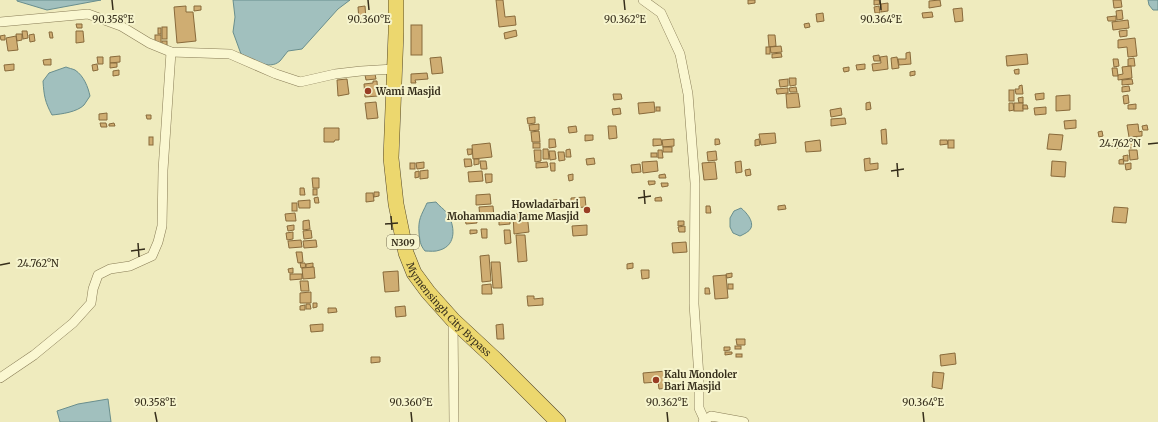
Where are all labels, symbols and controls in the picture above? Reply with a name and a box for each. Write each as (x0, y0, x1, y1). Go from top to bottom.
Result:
text: 90.358°E (92, 13, 134, 26)
text: 90.360°E (348, 13, 391, 26)
text: 90.362°E (604, 13, 647, 26)
text: 90.364°E (860, 13, 902, 26)
place label: Wami Masjid (375, 85, 441, 98)
marker: Wami Masjid (363, 86, 373, 96)
text: 24.762°N (1099, 137, 1141, 150)
place label: Howladarbari Mohammadia Jame Masjid (447, 198, 580, 223)
marker: Howladarbari Mohammadia Jame Masjid (582, 205, 592, 215)
road number: N309 (387, 235, 419, 249)
text: 24.762°N (17, 257, 59, 270)
street label: Mymensingh City Bypass (404, 260, 494, 359)
place label: Kalu Mondoler Bari Masjid (664, 368, 738, 393)
marker: Kalu Mondoler Bari Masjid (651, 375, 661, 385)
text: 90.358°E (134, 396, 176, 409)
text: 90.360°E (390, 396, 433, 409)
text: 90.362°E (646, 396, 689, 409)
text: 90.364°E (902, 396, 944, 409)

